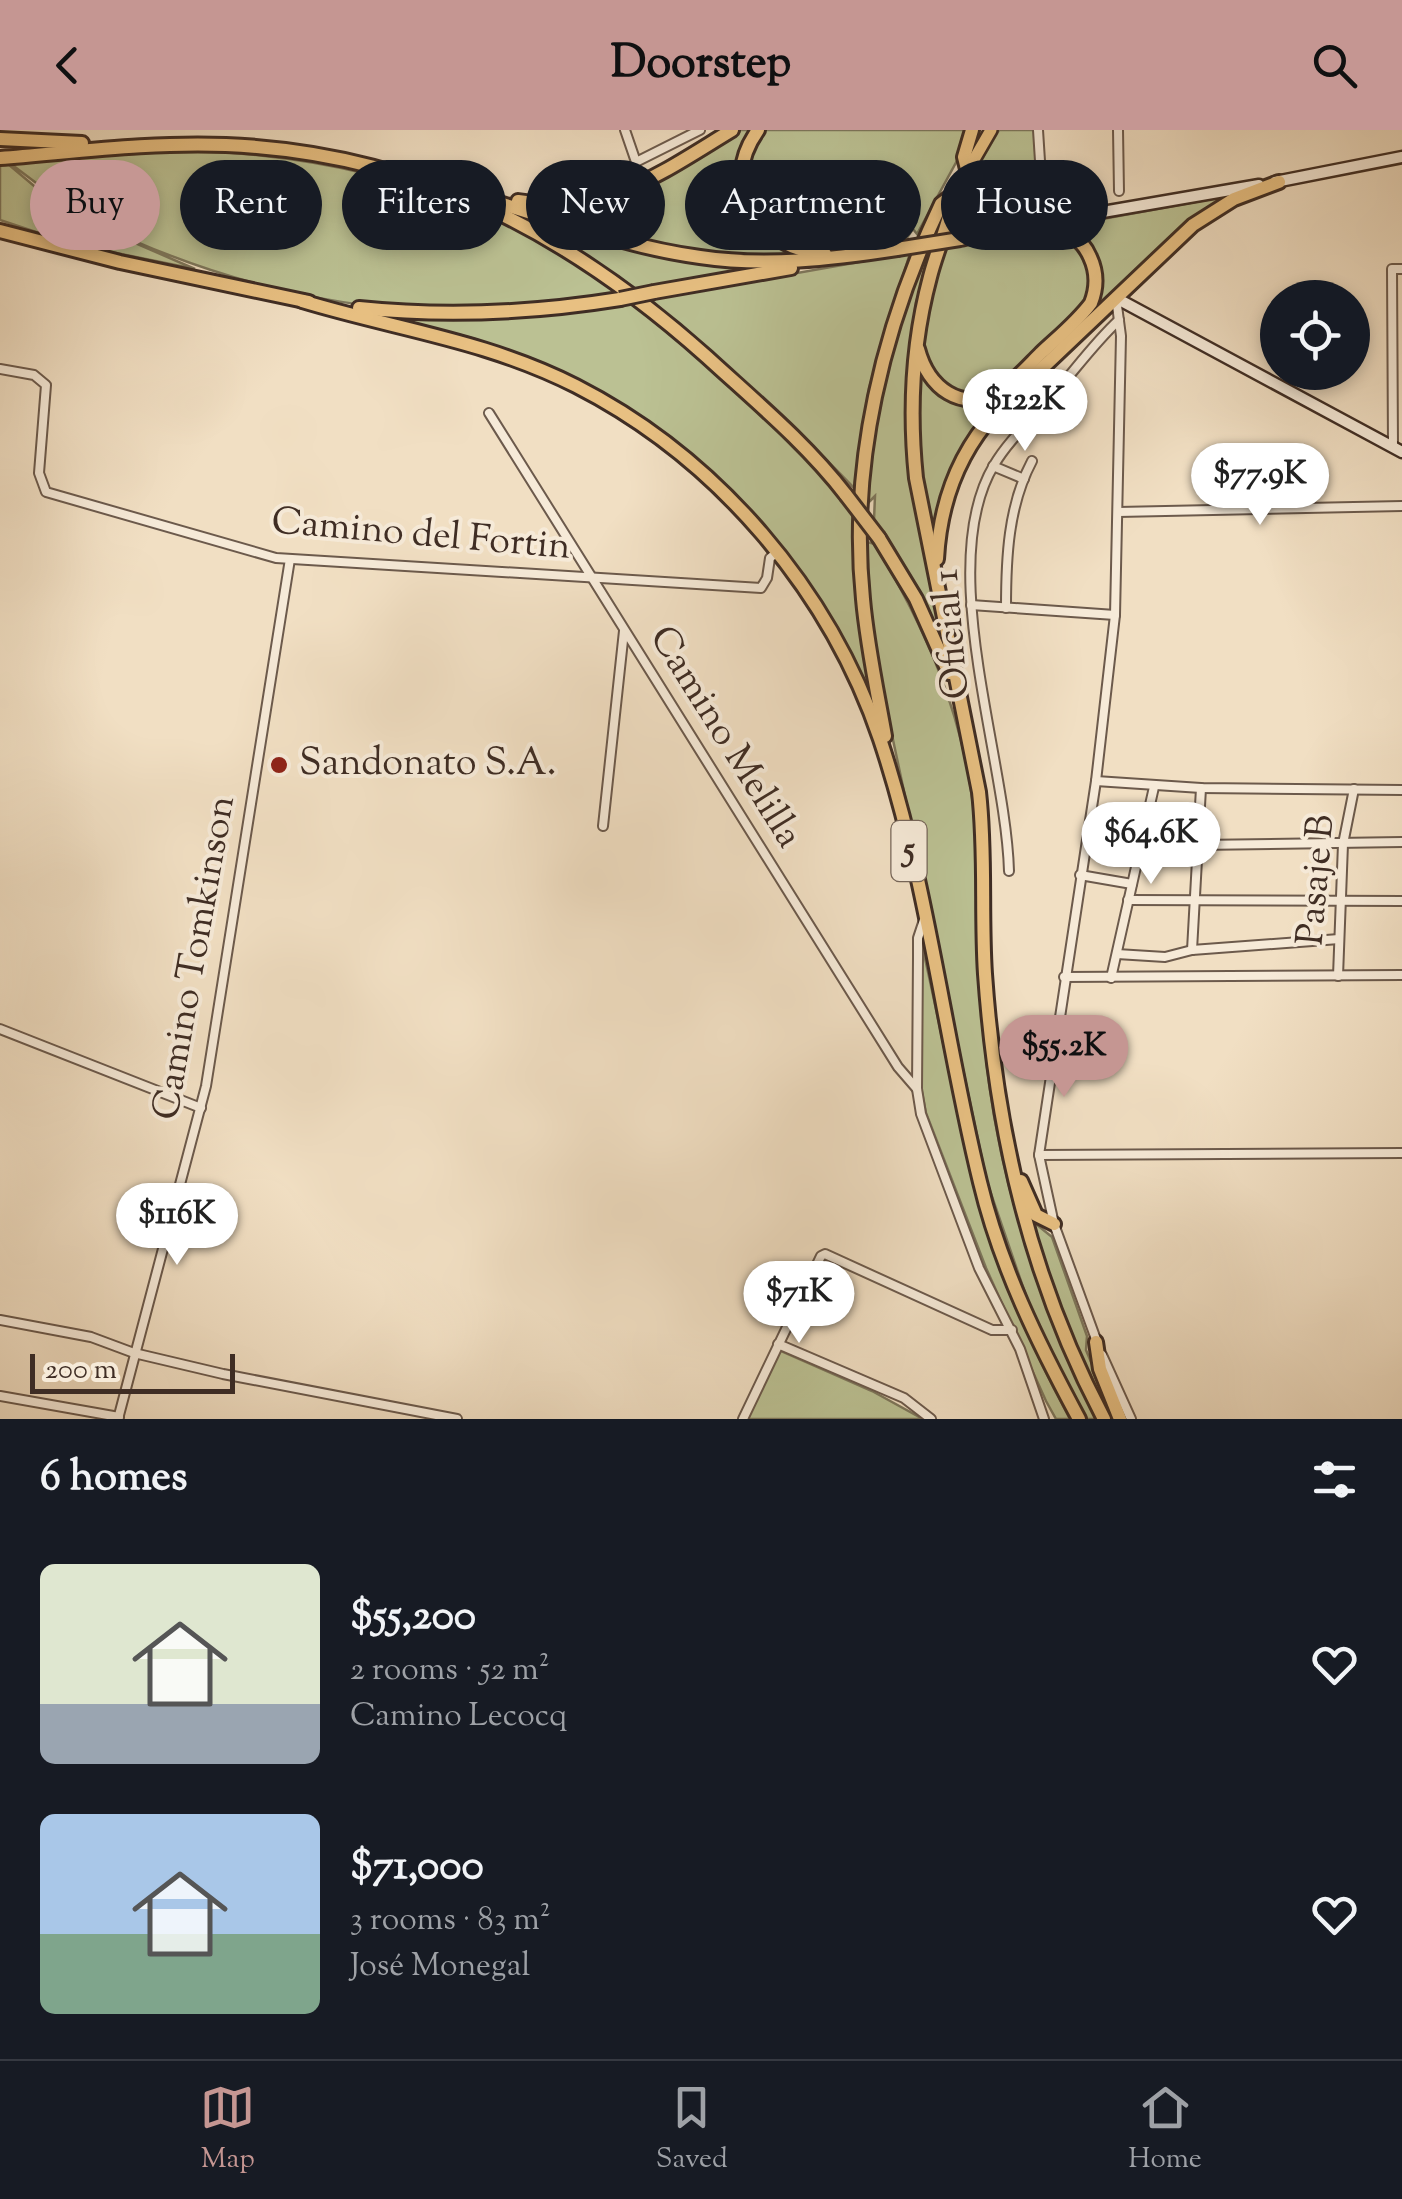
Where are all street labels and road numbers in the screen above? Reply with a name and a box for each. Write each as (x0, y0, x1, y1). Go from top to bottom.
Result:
street label: Camino del Fortin (269, 496, 573, 576)
street label: Oficial 1 (920, 567, 986, 701)
street label: Camino Melilla (634, 617, 814, 859)
street label: Camino Tomkinson (141, 792, 251, 1124)
street label: Pasaje B (1285, 813, 1351, 947)
road number: 5 (892, 821, 926, 881)

